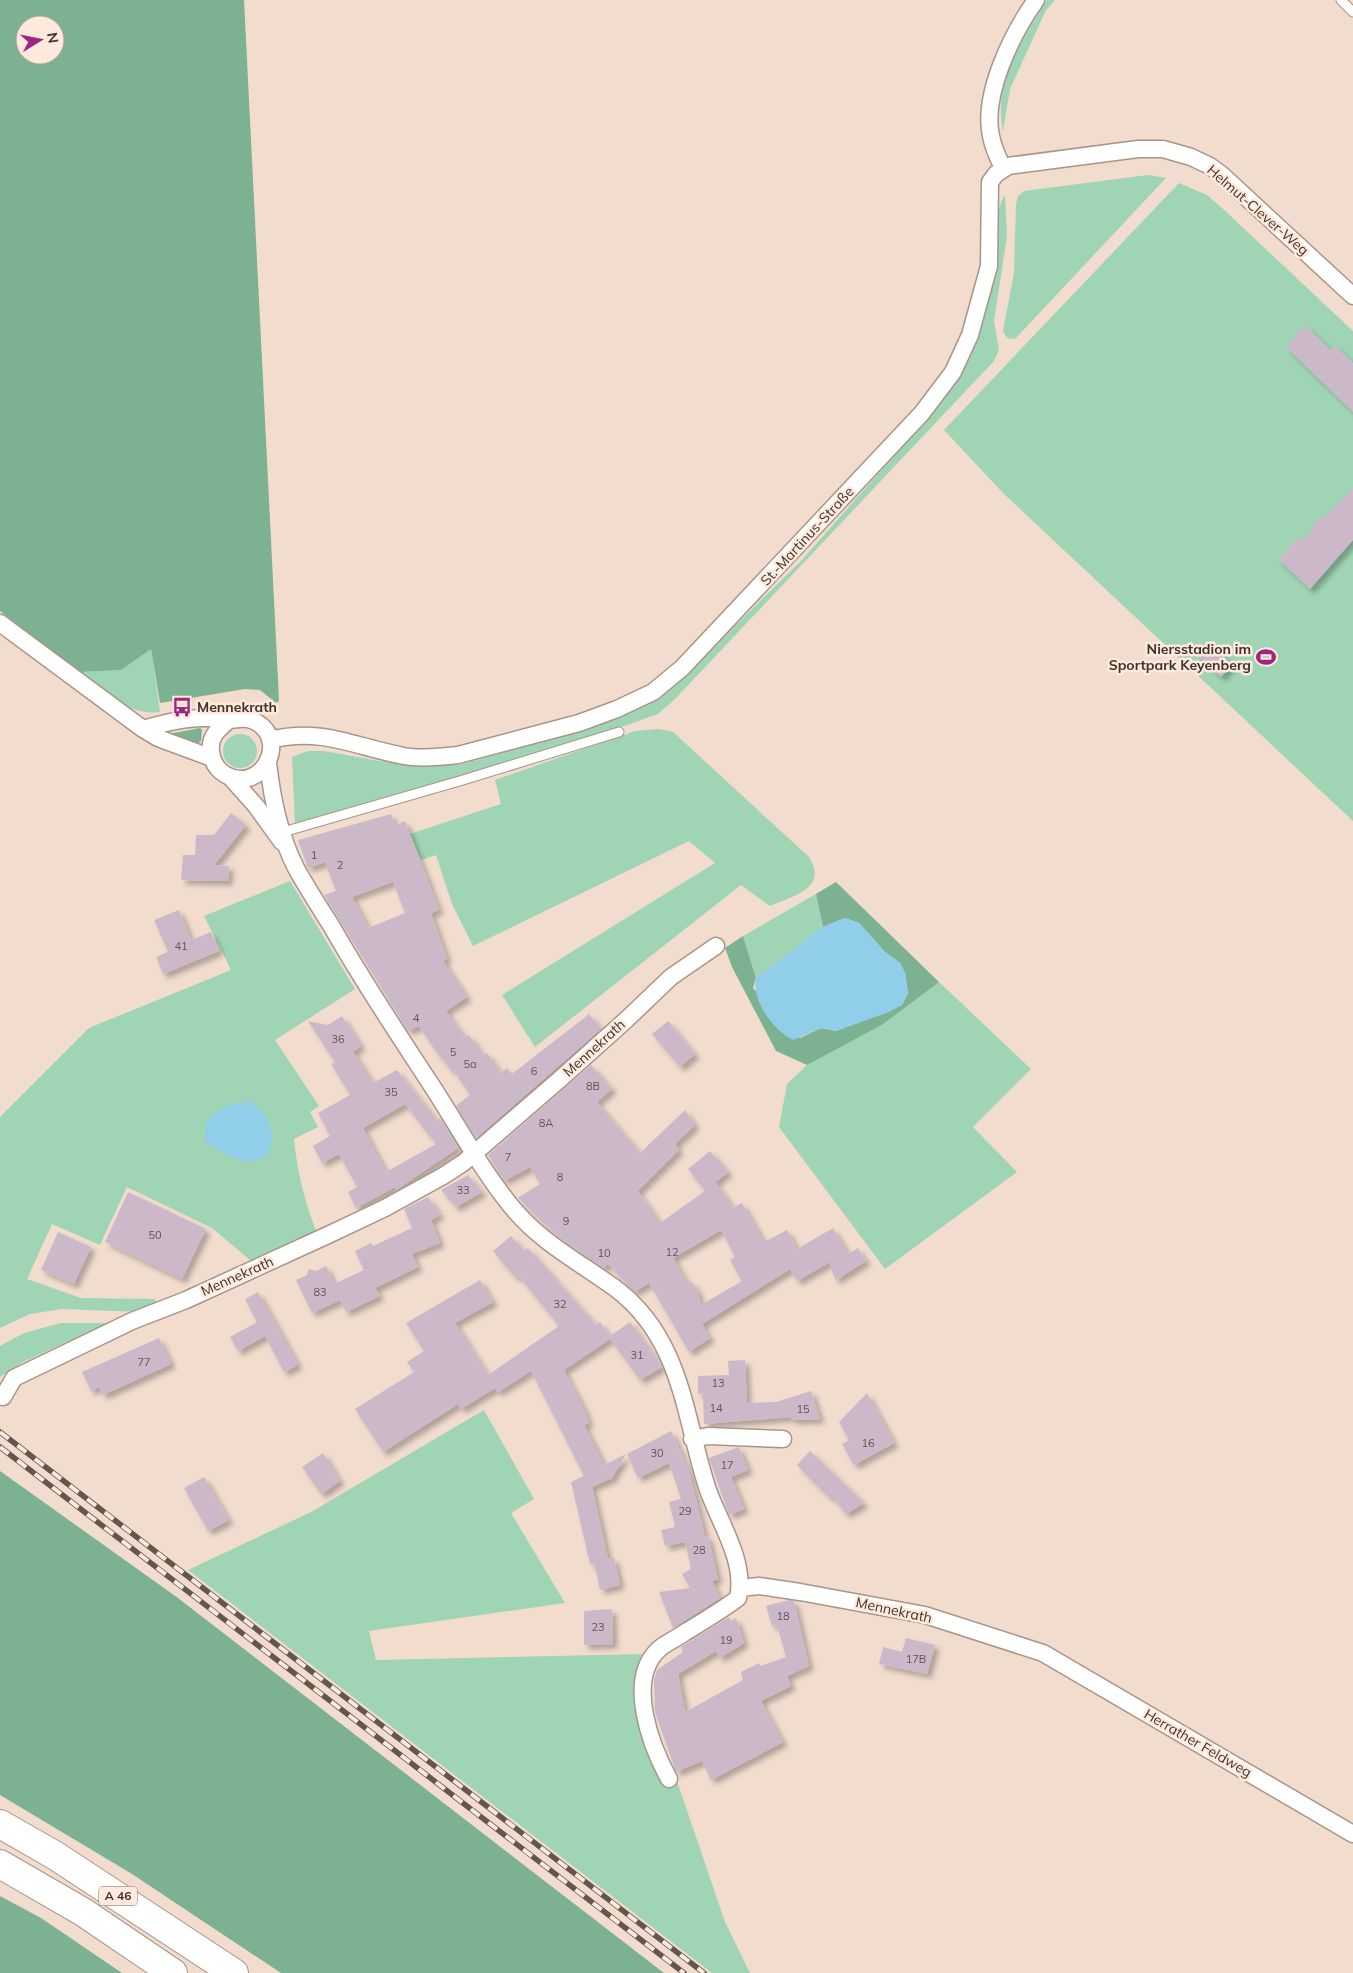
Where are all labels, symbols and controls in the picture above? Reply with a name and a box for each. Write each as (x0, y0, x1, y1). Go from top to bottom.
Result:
north arrow (15, 15, 65, 65)
text: N (43, 31, 63, 45)
street label: Helmut-Clever-Weg (1203, 161, 1313, 259)
street label: St.-Martinus-Straße (756, 483, 858, 589)
place label: Niersstadion im Sportpark Keyenberg (1109, 640, 1251, 674)
sports icon: Niersstadion im Sportpark Keyenberg (1255, 646, 1277, 668)
bus stop icon: Mennekrath (171, 696, 193, 718)
place label: Mennekrath (197, 698, 277, 716)
house number: 1 (311, 848, 317, 862)
house number: 2 (337, 858, 344, 872)
house number: 41 (174, 939, 188, 953)
house number: 4 (413, 1011, 420, 1025)
street label: Mennekrath (559, 1015, 629, 1081)
house number: 36 (331, 1032, 345, 1046)
house number: 5 (450, 1045, 457, 1059)
house number: 5a (463, 1057, 477, 1071)
house number: 6 (531, 1064, 538, 1078)
house number: 8B (586, 1079, 600, 1093)
house number: 35 (384, 1085, 398, 1099)
house number: 8A (539, 1116, 553, 1130)
house number: 7 (505, 1150, 511, 1164)
house number: 8 (557, 1170, 564, 1184)
house number: 33 (456, 1183, 470, 1197)
house number: 9 (563, 1214, 569, 1228)
house number: 50 (148, 1228, 162, 1242)
house number: 12 (665, 1245, 679, 1259)
house number: 10 (597, 1246, 611, 1260)
street label: Mennekrath (198, 1252, 276, 1300)
house number: 83 (313, 1285, 327, 1299)
house number: 32 (553, 1297, 567, 1311)
house number: 31 (630, 1348, 644, 1362)
house number: 77 (137, 1355, 151, 1369)
house number: 13 (711, 1376, 725, 1390)
house number: 14 (709, 1401, 723, 1415)
house number: 15 (796, 1402, 810, 1416)
house number: 16 (861, 1436, 875, 1450)
house number: 30 (650, 1446, 664, 1460)
house number: 17 (720, 1458, 734, 1472)
house number: 29 (678, 1504, 692, 1518)
house number: 28 (692, 1543, 706, 1557)
street label: Mennekrath (854, 1593, 934, 1627)
house number: 18 (776, 1609, 790, 1623)
house number: 23 (591, 1620, 605, 1634)
house number: 19 (719, 1633, 733, 1647)
house number: 17B (906, 1652, 926, 1666)
street label: Herrather Feldweg (1141, 1705, 1255, 1781)
road number: A 46 (99, 1886, 137, 1905)

